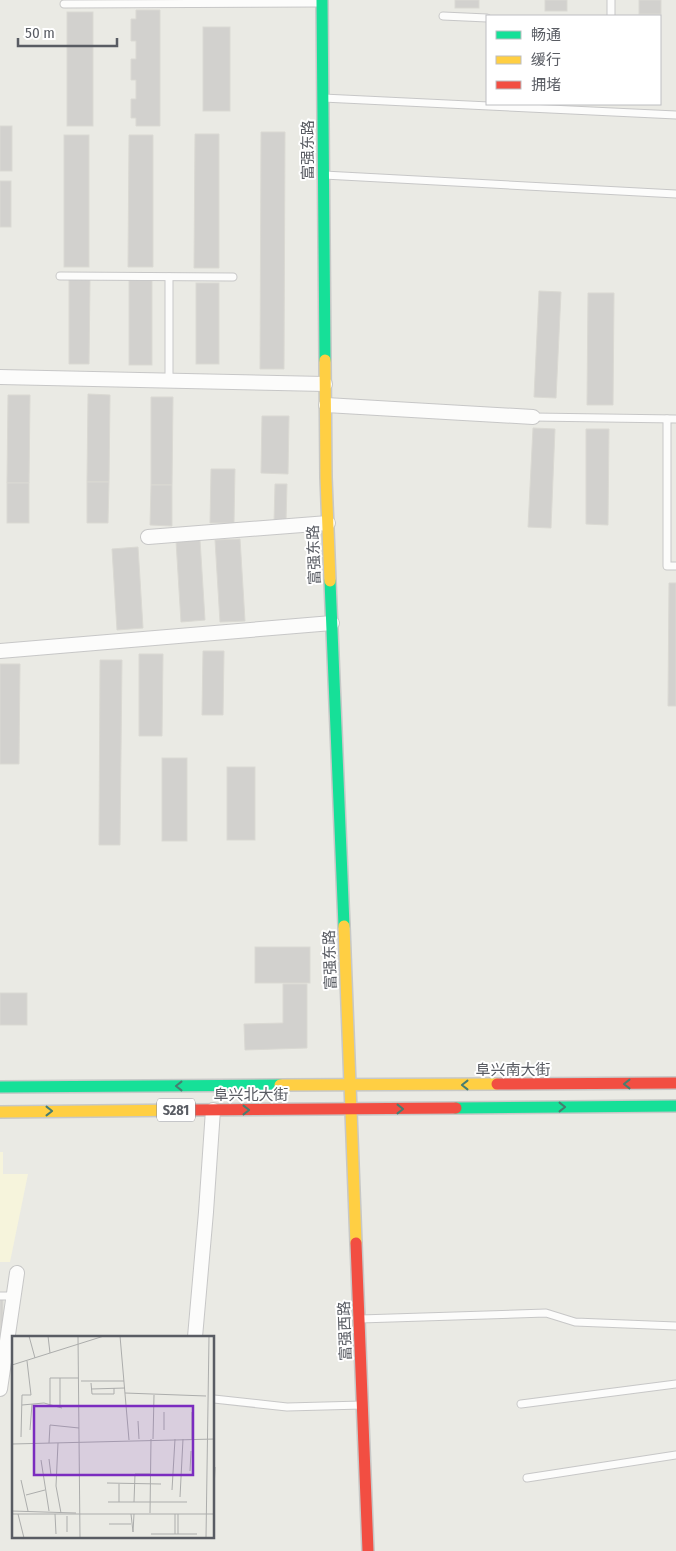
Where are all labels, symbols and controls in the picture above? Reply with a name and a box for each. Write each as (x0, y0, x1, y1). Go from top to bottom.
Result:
scale bar (18, 15, 116, 47)
legend (486, 15, 661, 105)
text: 50 m (25, 24, 55, 42)
text: 畅通 (531, 26, 561, 44)
text: 缓行 (531, 51, 561, 69)
text: 拥堵 (531, 76, 561, 94)
street label: 富强东路 (299, 120, 317, 180)
street label: 富强东路 (304, 525, 324, 585)
street label: 富强东路 (320, 930, 340, 990)
street label: 阜兴南大街 (475, 1061, 551, 1079)
one-way arrow (623, 1079, 631, 1089)
one-way arrow (461, 1080, 468, 1090)
one-way arrow (175, 1081, 182, 1091)
street label: 阜兴北大街 (213, 1086, 289, 1104)
road number: S281 (157, 1098, 195, 1122)
one-way arrow (559, 1102, 567, 1112)
one-way arrow (396, 1103, 404, 1114)
one-way arrow (242, 1105, 250, 1115)
one-way arrow (45, 1106, 53, 1116)
street label: 富强西路 (335, 1301, 355, 1361)
inset map (12, 1336, 215, 1538)

